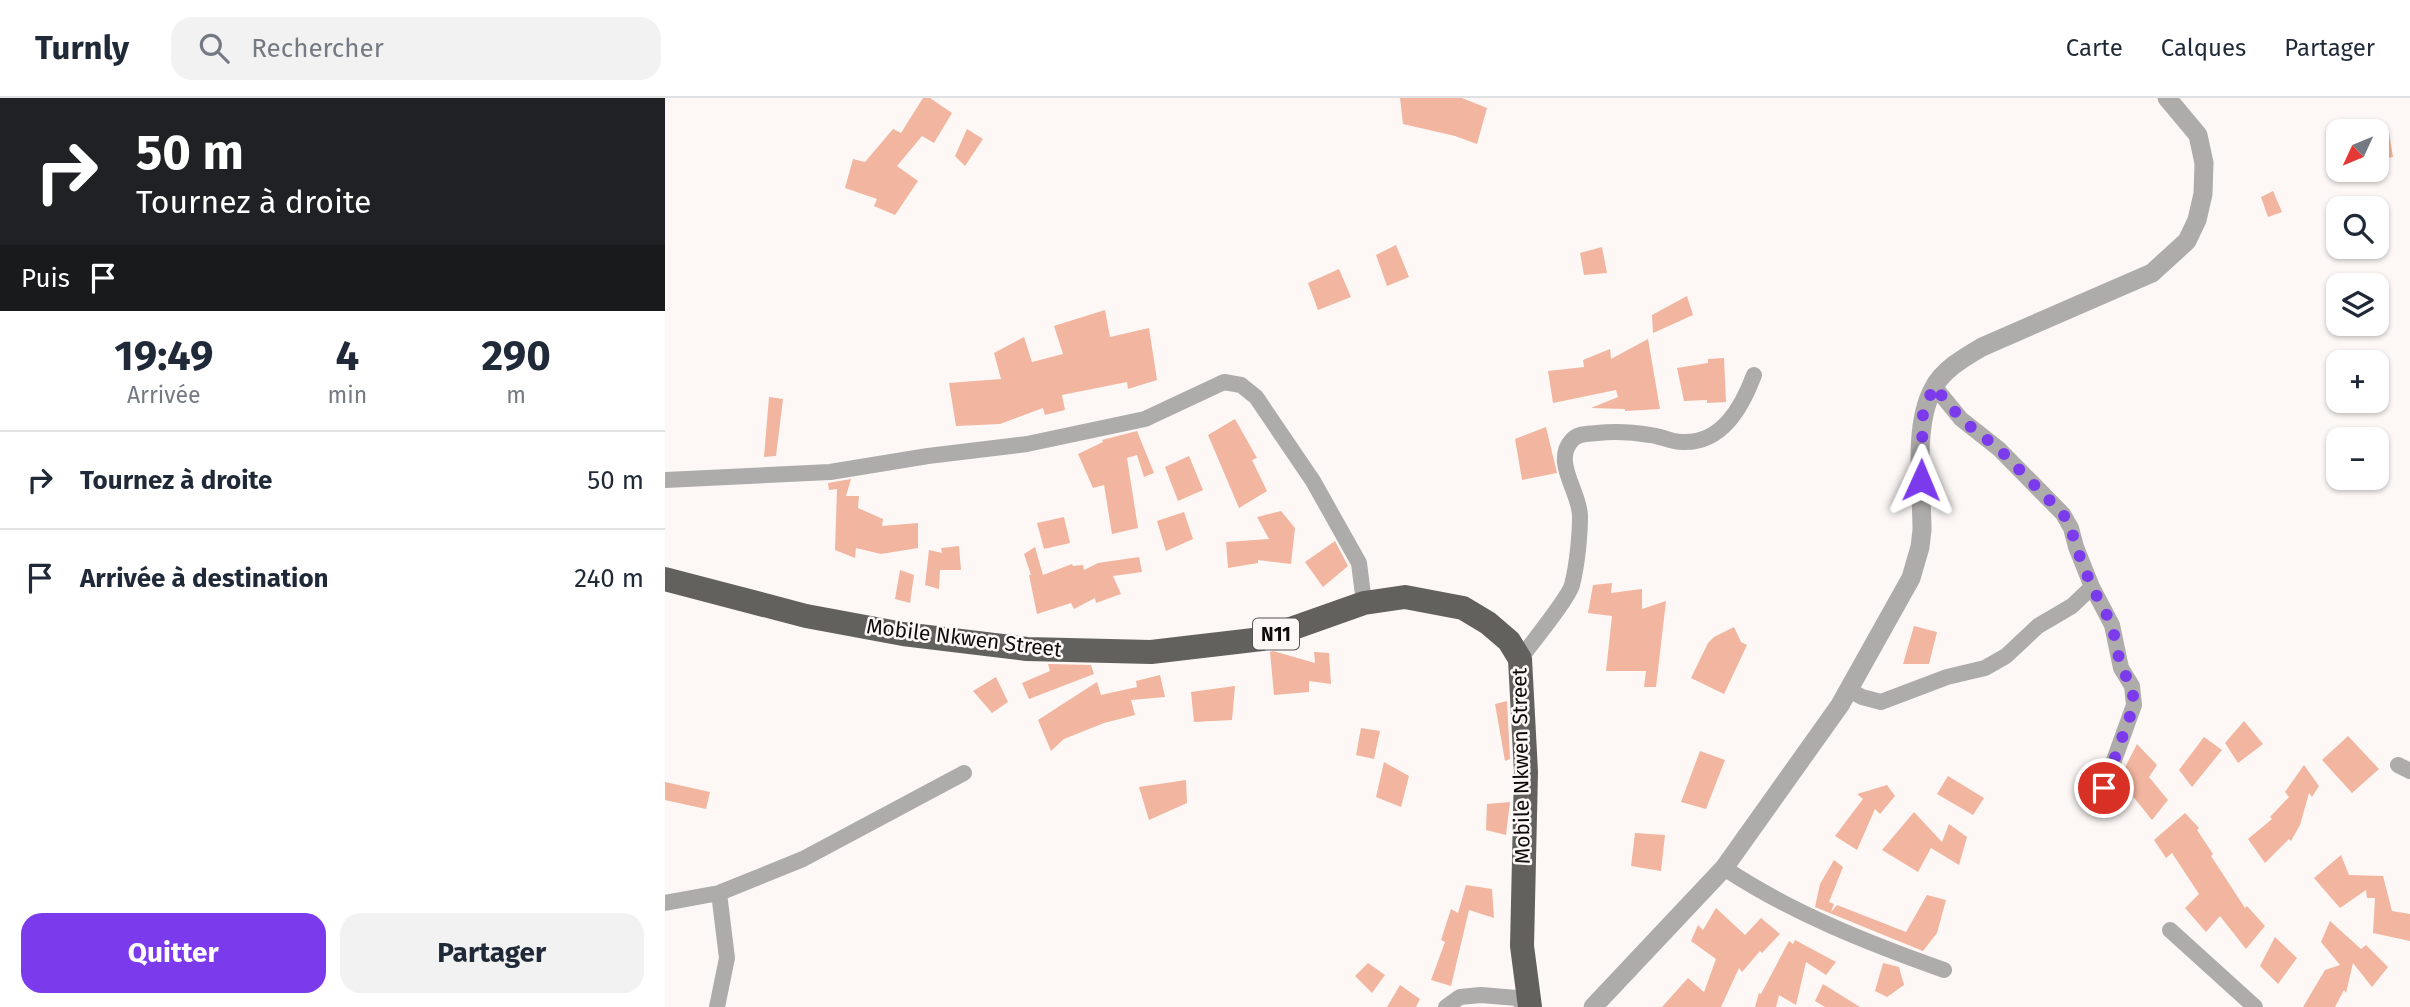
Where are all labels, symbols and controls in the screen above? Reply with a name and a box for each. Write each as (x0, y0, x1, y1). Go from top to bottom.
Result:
search box (171, 17, 661, 80)
text: Turnly (35, 28, 129, 68)
icon: search (195, 29, 233, 67)
text: Rechercher (251, 33, 384, 64)
text: Carte (2066, 34, 2123, 62)
text: Calques (2161, 34, 2246, 62)
text: Partager (2284, 34, 2375, 62)
north arrow (2326, 119, 2389, 182)
map controls (2326, 119, 2389, 490)
text: 50 m (136, 123, 244, 182)
icon: right (21, 126, 112, 217)
text: Tournez à droite (136, 183, 372, 221)
button: search (2326, 196, 2389, 259)
icon: arrive (84, 259, 122, 297)
text: Puis (21, 263, 70, 294)
button: layers (2326, 273, 2389, 336)
text: 19:49 (114, 331, 213, 381)
text: 4 (336, 331, 359, 381)
text: 290 (481, 331, 551, 381)
button: + (2326, 350, 2389, 413)
text: Arrivée (127, 381, 201, 409)
text: min (328, 381, 367, 409)
text: m (506, 381, 526, 409)
button: − (2326, 427, 2389, 490)
position arrow (1884, 443, 1958, 517)
icon: right (21, 461, 59, 499)
text: Tournez à droite (80, 465, 272, 496)
text: 50 m (587, 465, 644, 496)
icon: arrive (21, 559, 59, 597)
text: Arrivée à destination (80, 563, 329, 594)
text: 240 m (574, 563, 644, 594)
street label: Mobile Nkwen Street (865, 613, 1064, 663)
road number: N11 (1253, 618, 1299, 650)
street label: Mobile Nkwen Street (1506, 667, 1536, 864)
pin (2074, 758, 2134, 818)
icon: arrive (2085, 769, 2123, 807)
button: Quitter (21, 913, 326, 993)
button: Partager (340, 913, 644, 993)

